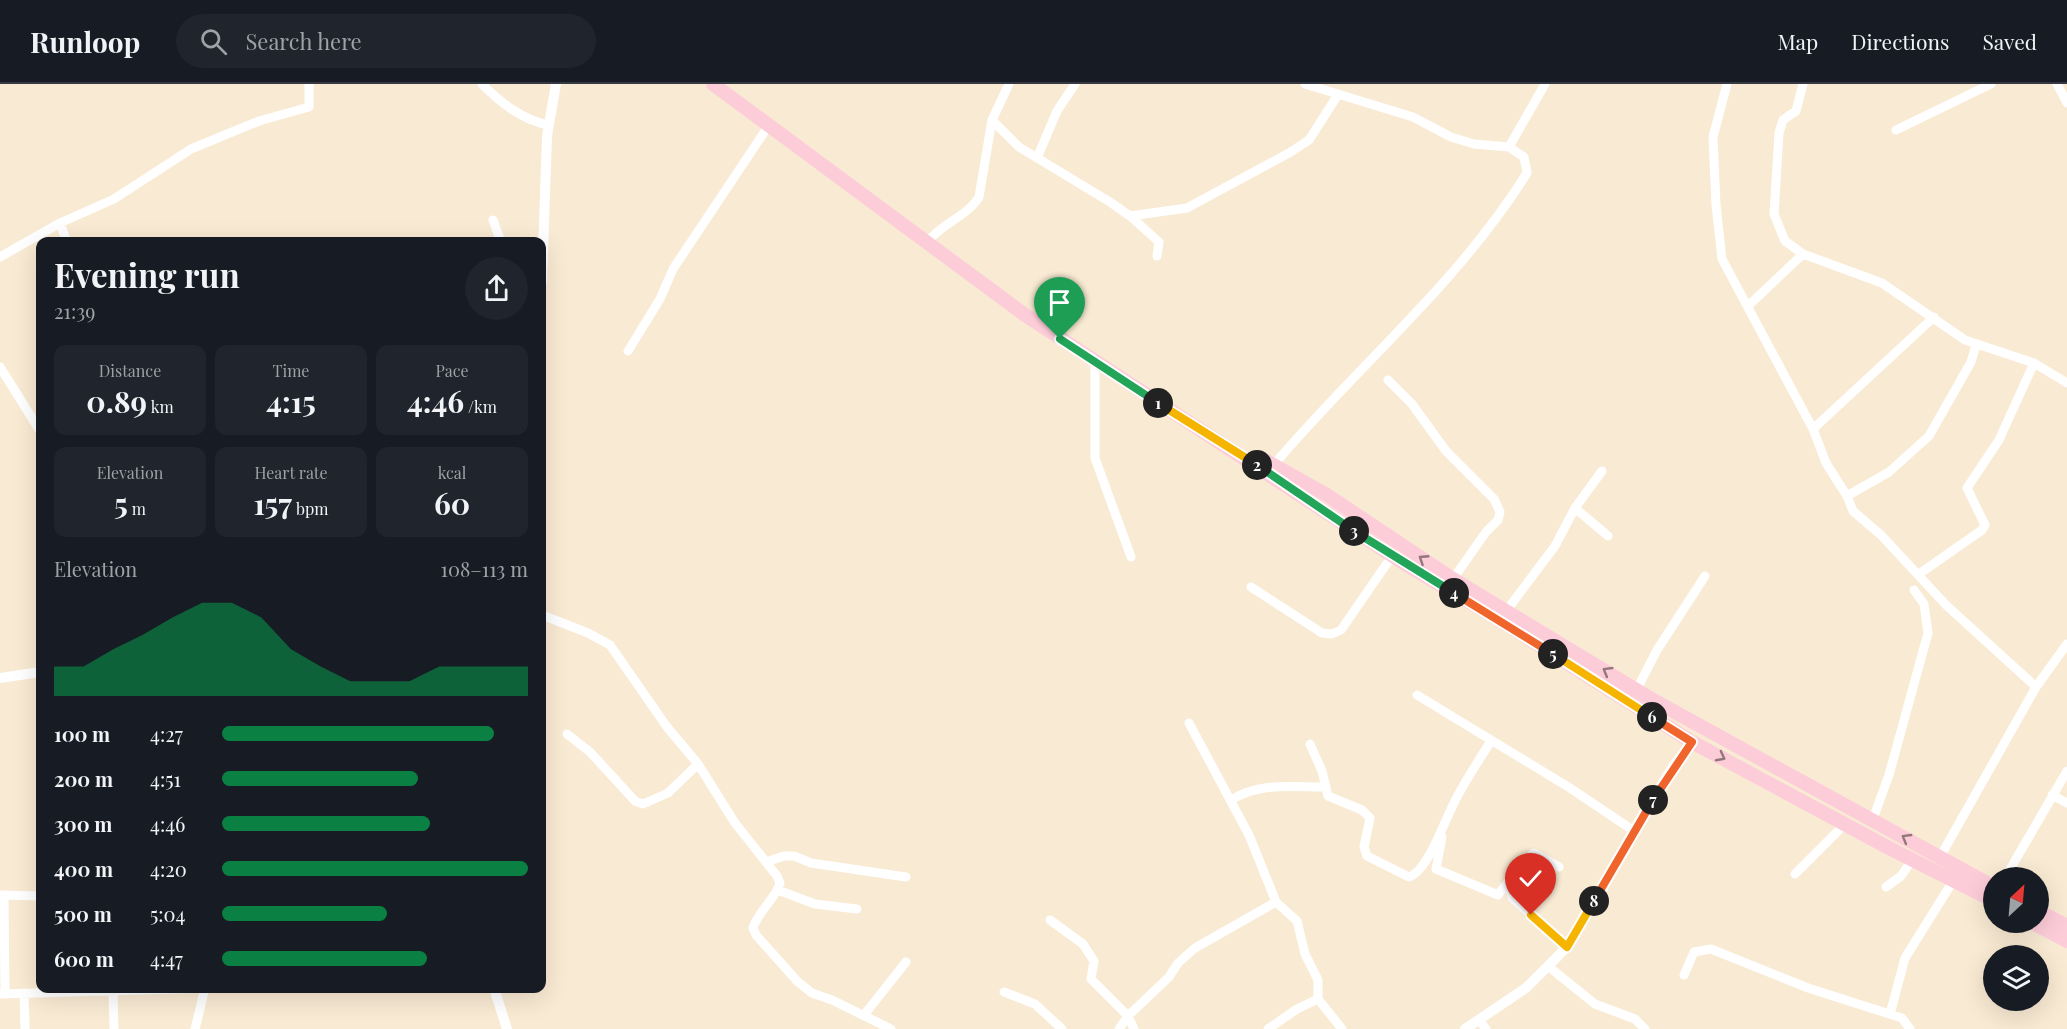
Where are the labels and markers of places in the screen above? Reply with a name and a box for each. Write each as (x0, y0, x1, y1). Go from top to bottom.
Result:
pin (1034, 277, 1085, 339)
pin: 1 (1143, 388, 1173, 418)
pin: 2 (1242, 450, 1272, 480)
pin: 3 (1339, 516, 1369, 546)
pin: 4 (1439, 578, 1469, 608)
pin: 5 (1538, 639, 1568, 669)
pin: 6 (1637, 702, 1667, 732)
pin: 7 (1638, 785, 1668, 815)
pin (1505, 853, 1556, 915)
pin: 8 (1579, 886, 1609, 916)

